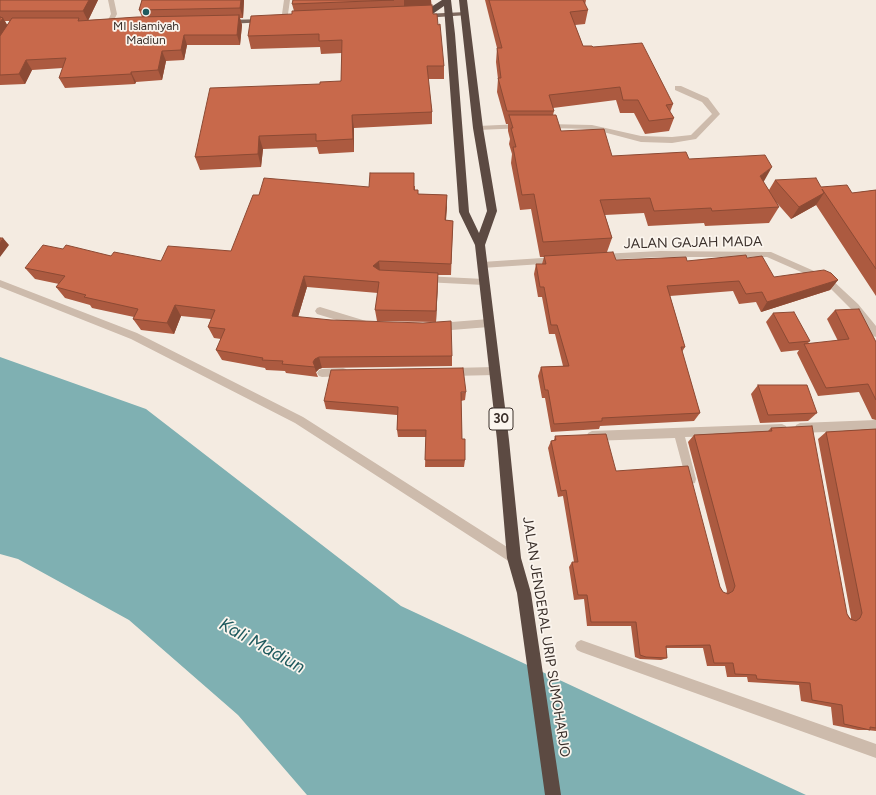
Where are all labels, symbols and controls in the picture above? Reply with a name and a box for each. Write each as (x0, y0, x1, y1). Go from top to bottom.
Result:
marker: MI Islamiyah Madiun (141, 7, 151, 17)
place label: MI Islamiyah Madiun (113, 19, 179, 47)
street label: JALAN GAJAH MADA (623, 233, 763, 253)
road number: 30 (489, 408, 513, 430)
street label: JALAN JENDERAL URIP SUMOHARJO (519, 516, 573, 758)
water label: Kali Madiun (215, 614, 309, 678)

